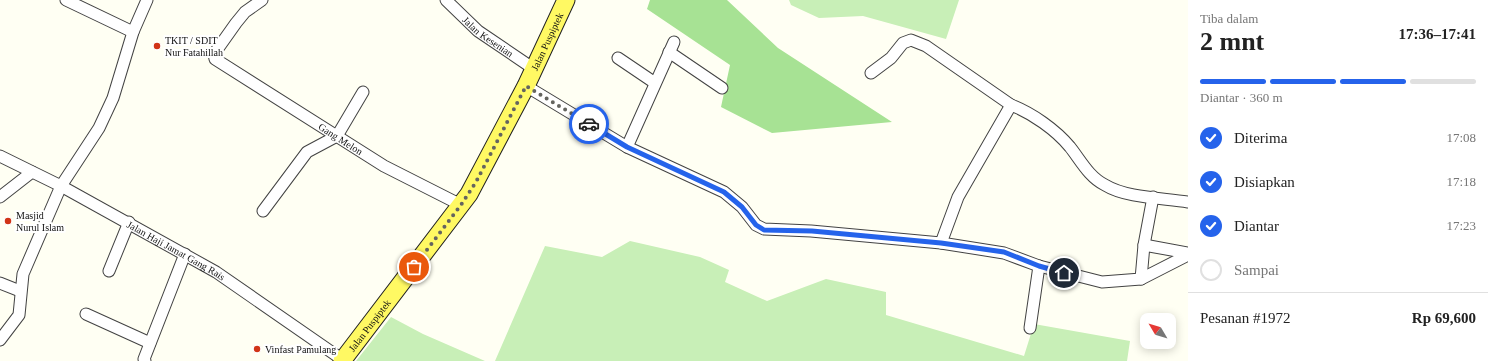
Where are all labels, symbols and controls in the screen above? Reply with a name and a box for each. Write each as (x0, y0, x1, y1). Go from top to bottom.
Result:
street label: Jalan Puspiptek (529, 11, 565, 72)
text: Tiba dalam (1200, 11, 1258, 26)
street label: Jalan Kesenian (461, 14, 516, 59)
text: 17:36–17:41 (1399, 26, 1476, 42)
text: 2 mnt (1200, 27, 1264, 56)
place label: TKIT / SDIT Nur Fatahillah (165, 35, 223, 58)
marker: TKIT / SDIT Nur Fatahillah (152, 41, 162, 51)
text: Diantar · 360 m (1200, 90, 1283, 105)
courier (569, 104, 609, 144)
icon: car (578, 113, 600, 135)
street label: Gang Melon (317, 121, 365, 157)
icon: check (1200, 127, 1222, 149)
text: Diterima (1234, 130, 1287, 146)
text: 17:08 (1446, 130, 1476, 145)
icon: check (1200, 171, 1222, 193)
text: Disiapkan (1234, 174, 1295, 190)
text: 17:18 (1446, 174, 1476, 189)
place label: Masjid Nurul Islam (16, 210, 64, 233)
icon: check (1200, 215, 1222, 237)
marker: Masjid Nurul Islam (3, 216, 13, 226)
street label: Jalan Haji Jamat Gang Rais (125, 218, 228, 282)
text: Diantar (1234, 218, 1279, 234)
text: 17:23 (1446, 218, 1476, 233)
pin (397, 250, 431, 284)
icon: bag (403, 256, 425, 278)
pin (1047, 256, 1081, 290)
icon: home (1053, 262, 1075, 284)
text: Sampai (1234, 262, 1279, 278)
street label: Jalan Puspiptek (346, 297, 393, 353)
text: Pesanan #1972 (1200, 310, 1290, 326)
text: Rp 69,600 (1412, 310, 1476, 326)
north arrow (1140, 313, 1176, 349)
map controls (1140, 313, 1176, 349)
marker: Vinfast Pamulang (252, 344, 262, 354)
place label: Vinfast Pamulang (265, 344, 336, 355)

